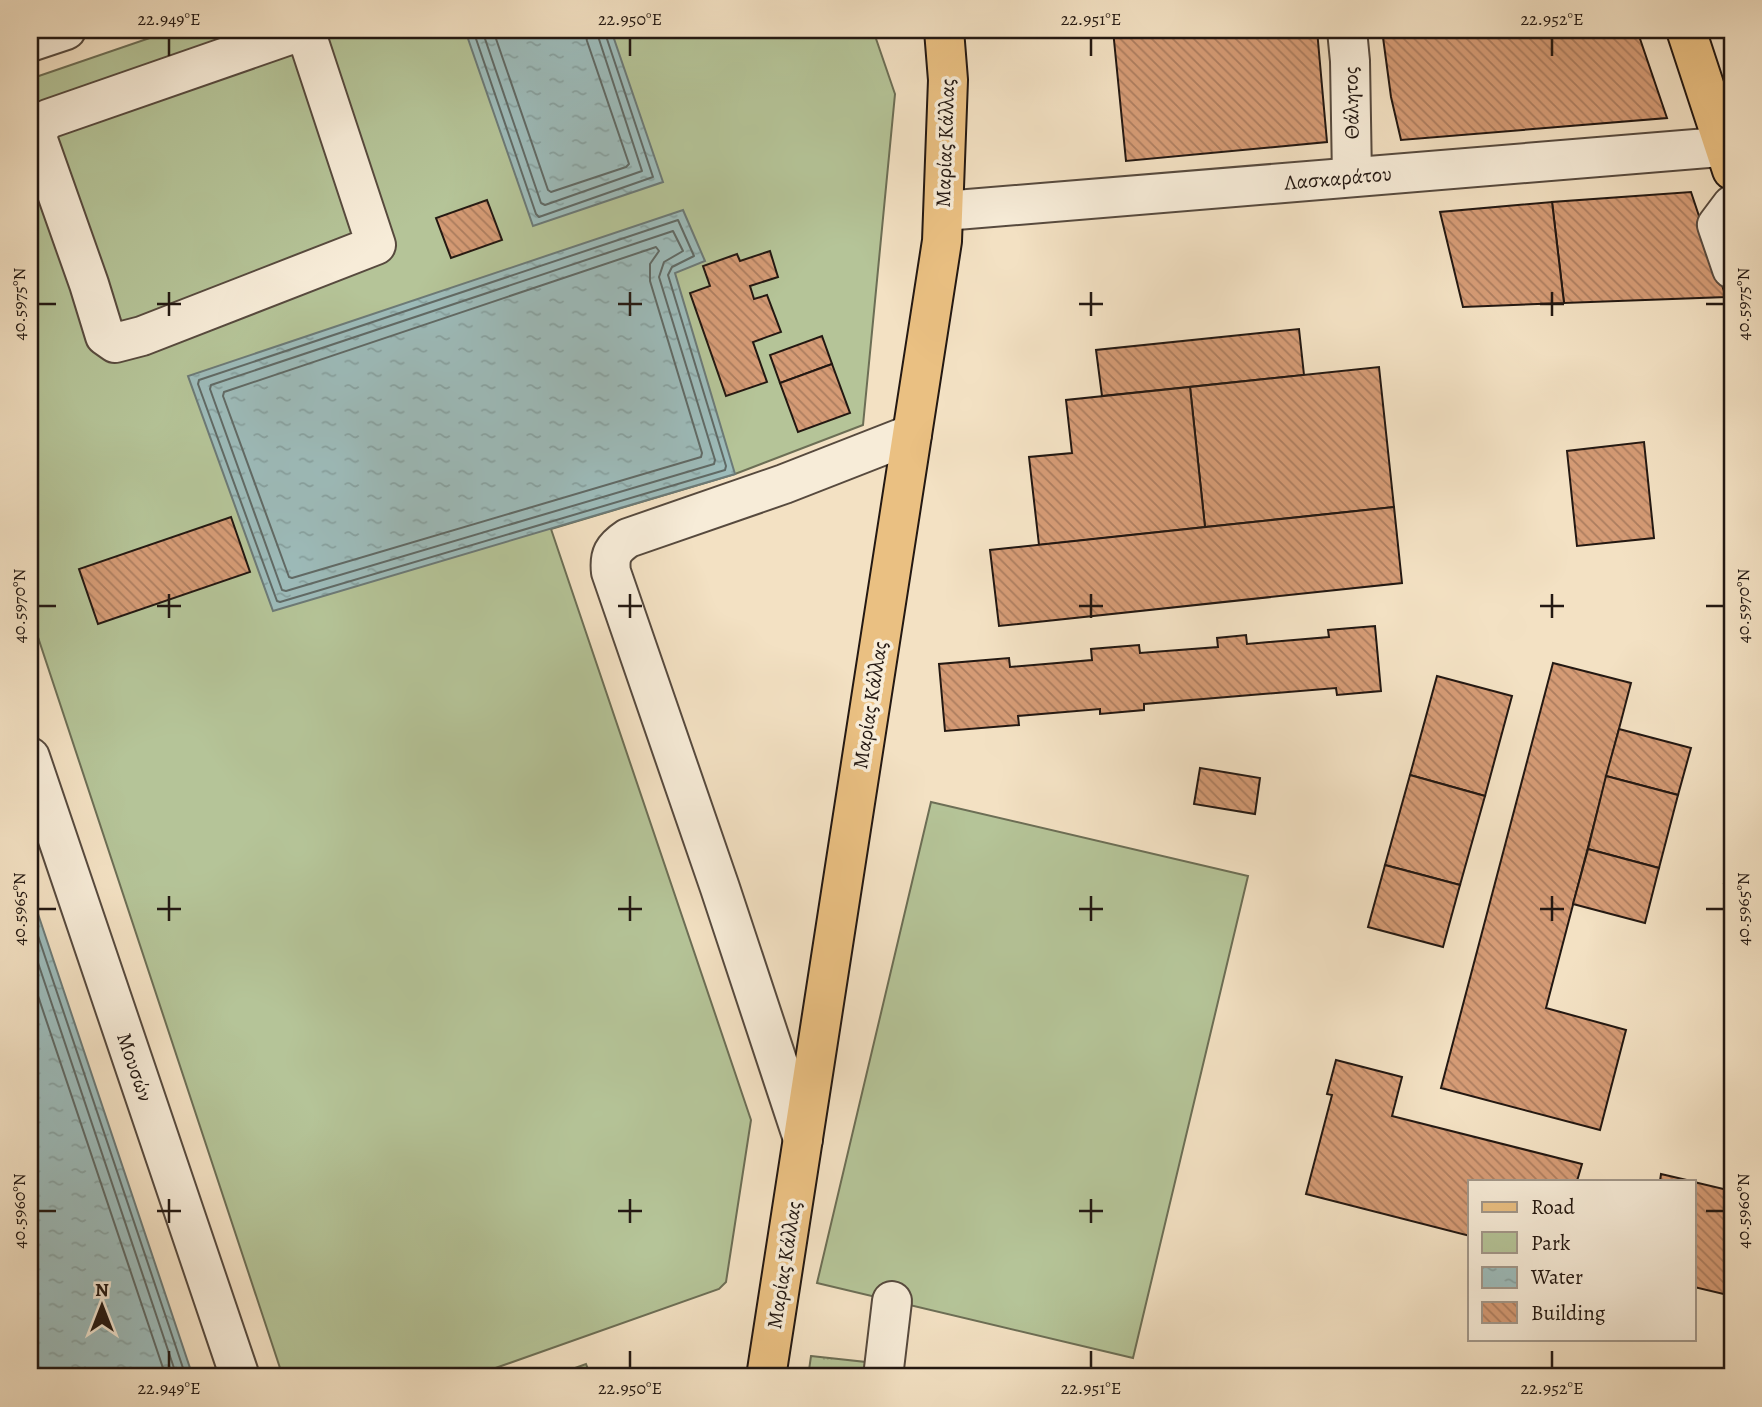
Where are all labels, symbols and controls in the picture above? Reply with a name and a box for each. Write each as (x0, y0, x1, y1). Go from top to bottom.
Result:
text: 22.949°E (137, 7, 201, 31)
text: 22.950°E (598, 7, 662, 31)
text: 22.951°E (1061, 7, 1121, 31)
text: 22.952°E (1520, 7, 1584, 31)
street label: Θάλητος (1336, 66, 1366, 140)
street label: Μαρίας Κάλλας (929, 78, 961, 208)
street label: Λασκαράτου (1282, 159, 1393, 197)
text: 40.5975°N (7, 268, 31, 340)
text: 40.5975°N (1731, 268, 1755, 340)
text: 40.5970°N (7, 569, 31, 643)
text: 40.5970°N (1731, 569, 1755, 643)
street label: Μαρίας Κάλλας (846, 639, 894, 771)
text: 40.5965°N (7, 872, 31, 946)
text: 40.5965°N (1731, 872, 1755, 946)
street label: Μουσών (110, 1029, 160, 1105)
text: 40.5960°N (7, 1173, 31, 1249)
text: 40.5960°N (1731, 1173, 1755, 1249)
legend (1468, 1180, 1696, 1340)
text: Road (1531, 1193, 1575, 1221)
street label: Μαρίας Κάλλας (760, 1199, 808, 1331)
text: Park (1531, 1229, 1571, 1257)
text: Water (1530, 1263, 1583, 1291)
north arrow (66, 1270, 136, 1340)
text: N (95, 1277, 109, 1303)
text: Building (1531, 1299, 1606, 1327)
text: 22.949°E (137, 1376, 201, 1400)
text: 22.950°E (598, 1376, 662, 1400)
text: 22.951°E (1061, 1376, 1121, 1400)
text: 22.952°E (1520, 1376, 1584, 1400)

